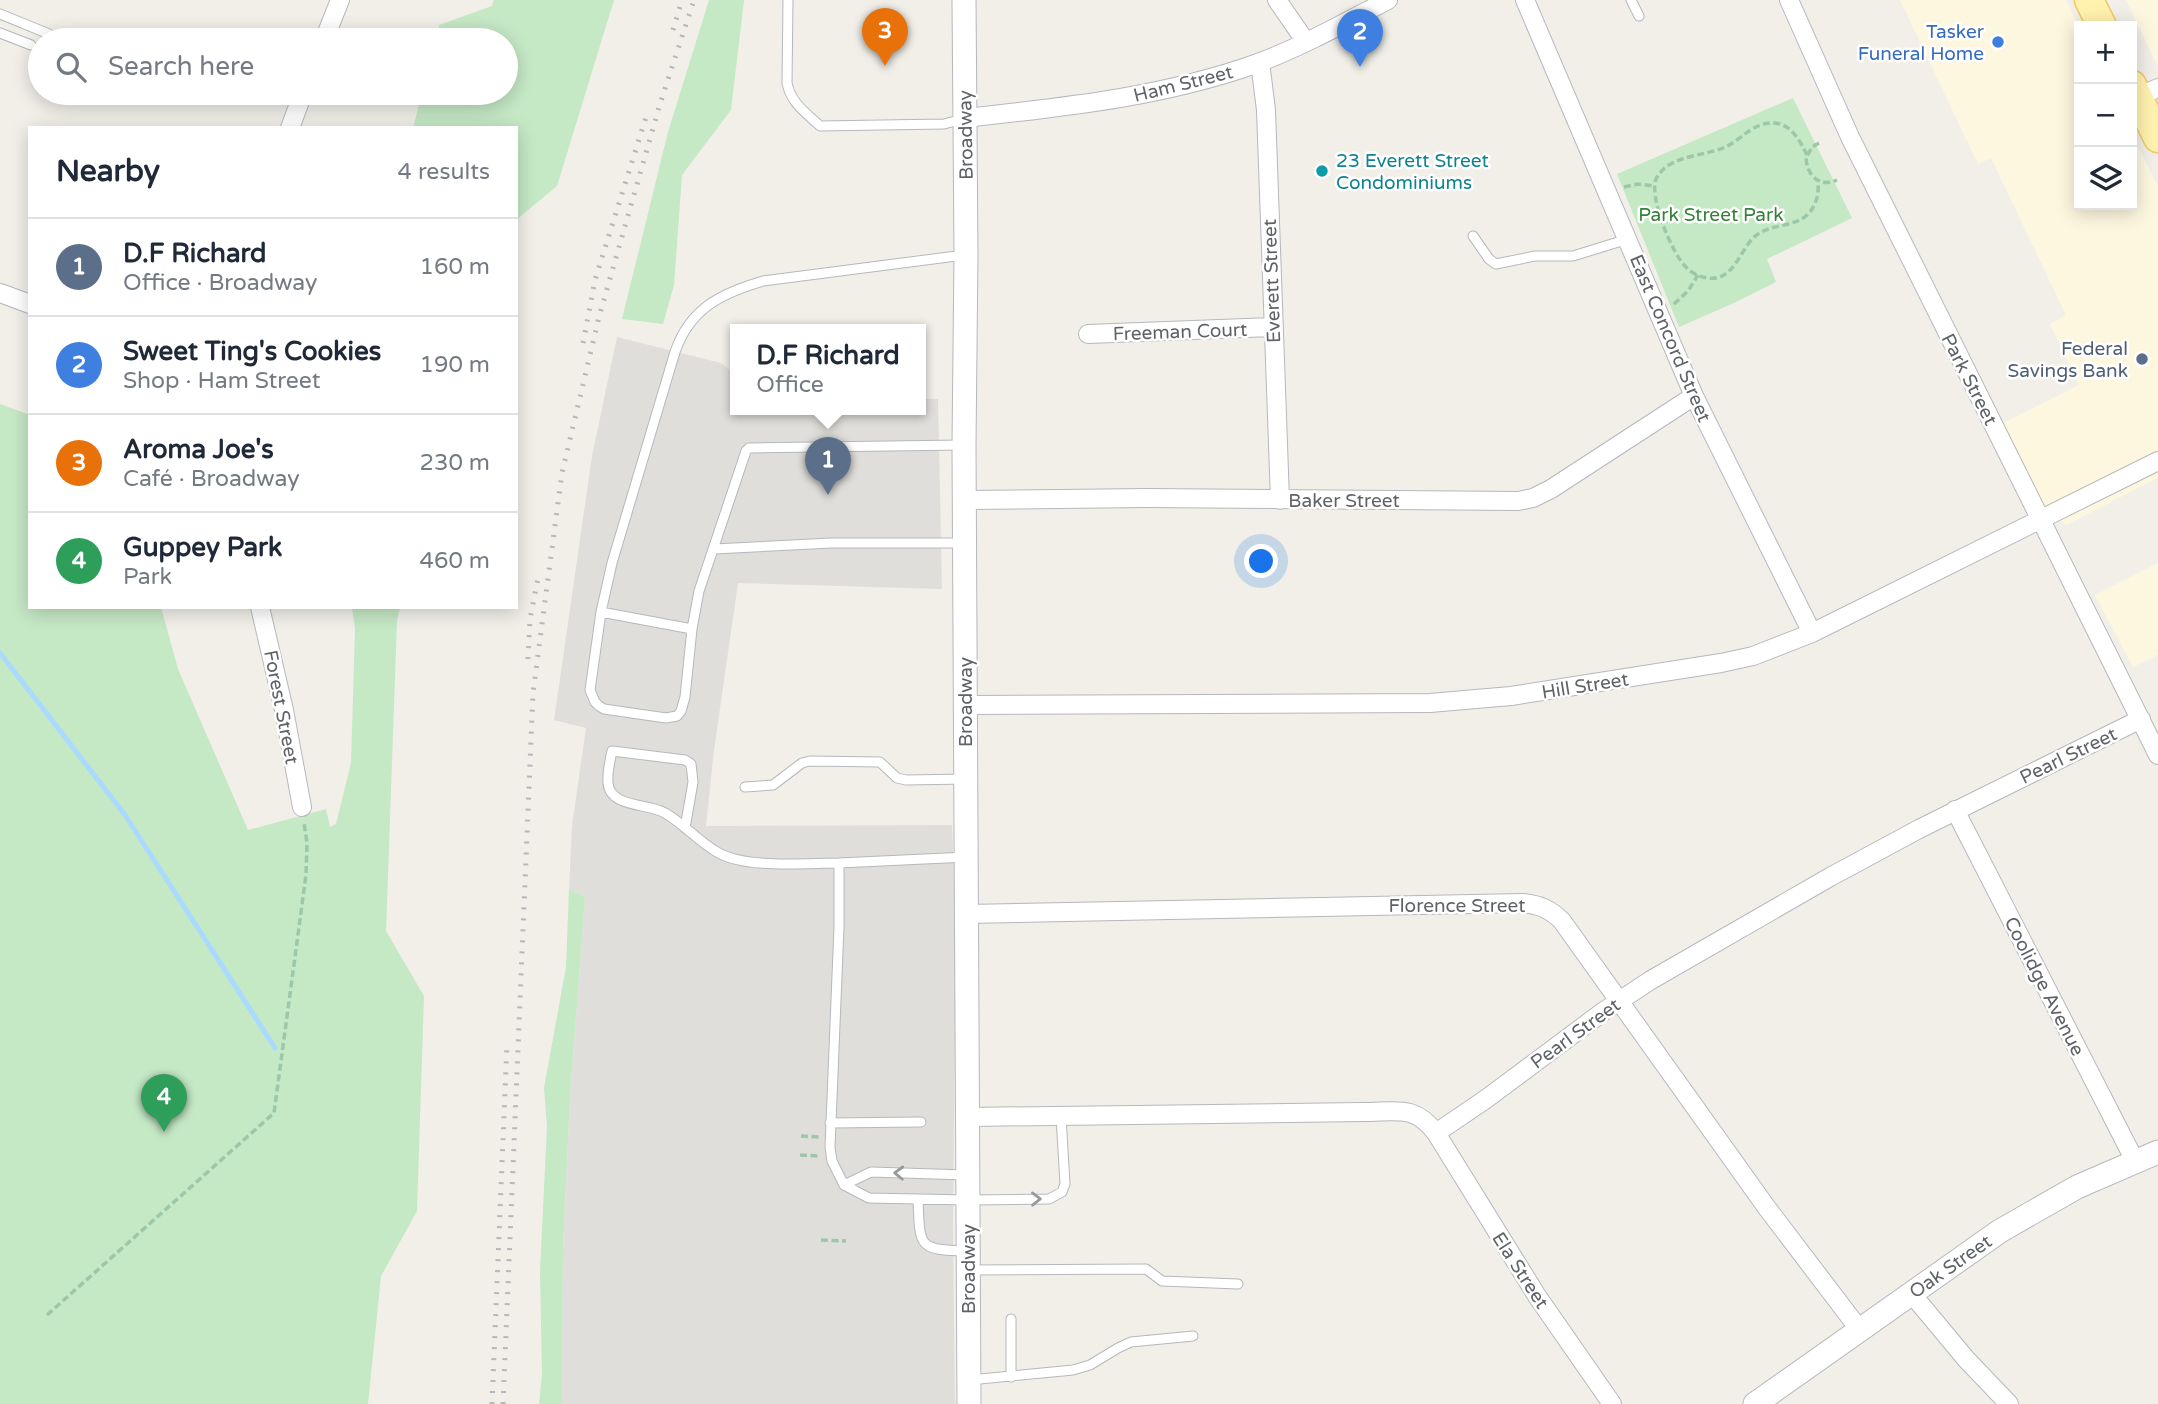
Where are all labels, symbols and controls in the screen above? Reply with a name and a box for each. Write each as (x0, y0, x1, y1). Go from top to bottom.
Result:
pin: 3 (862, 8, 908, 66)
pin: 2 (1337, 9, 1383, 67)
place label: Tasker Funeral Home (1858, 21, 1985, 65)
map controls (2074, 21, 2137, 210)
button: + (2074, 21, 2137, 84)
search box (28, 28, 518, 105)
marker: Tasker Funeral Home (1990, 34, 2006, 50)
icon: search (52, 48, 90, 86)
text: Search here (108, 51, 254, 82)
street label: Ham Street (1131, 61, 1235, 107)
button: − (2074, 84, 2137, 147)
street label: Broadway (954, 90, 978, 180)
button: layers (2074, 147, 2137, 210)
place label: 23 Everett Street Condominiums (1336, 150, 1489, 194)
text: Nearby (56, 153, 160, 190)
text: 4 results (397, 158, 490, 186)
marker: 23 Everett Street Condominiums (1314, 163, 1330, 179)
park label: Park Street Park (1638, 204, 1784, 226)
street label: Everett Street (1259, 219, 1285, 343)
text: D.F Richard (123, 238, 266, 269)
street label: East Concord Street (1625, 251, 1715, 425)
text: 1 (72, 253, 86, 281)
text: 160 m (420, 253, 490, 281)
text: Office · Broadway (123, 269, 317, 297)
street label: Freeman Court (1112, 319, 1248, 345)
popup (730, 324, 926, 415)
street label: Park Street (1937, 330, 2002, 429)
text: Sweet Ting's Cookies (123, 336, 381, 367)
place label: Federal Savings Bank (2008, 338, 2128, 382)
text: D.F Richard (756, 340, 900, 371)
text: 2 (72, 351, 86, 379)
text: 190 m (420, 351, 490, 379)
marker: Federal Savings Bank (2134, 351, 2150, 367)
text: Shop · Ham Street (123, 367, 321, 395)
text: Office (756, 371, 824, 399)
text: Aroma Joe's (123, 434, 274, 465)
pin: 1 (805, 437, 851, 495)
text: 3 (72, 449, 86, 477)
text: 230 m (420, 449, 490, 477)
text: Café · Broadway (123, 465, 300, 493)
street label: Baker Street (1288, 490, 1400, 512)
text: Guppey Park (123, 532, 282, 563)
your location (1244, 544, 1278, 578)
text: 4 (72, 547, 86, 575)
text: 460 m (420, 547, 490, 575)
text: Park (123, 563, 172, 591)
street label: Forest Street (259, 648, 303, 766)
street label: Broadway (955, 657, 977, 747)
street label: Hill Street (1540, 668, 1630, 704)
street label: Pearl Street (2016, 723, 2121, 789)
street label: Florence Street (1388, 895, 1526, 917)
street label: Coolidge Avenue (2000, 913, 2089, 1060)
street label: Pearl Street (1527, 994, 1625, 1074)
pin: 4 (141, 1074, 187, 1132)
one-way arrow (894, 1166, 905, 1181)
one-way arrow (1031, 1191, 1042, 1207)
street label: Broadway (958, 1224, 980, 1314)
street label: Ela Street (1487, 1228, 1553, 1313)
street label: Oak Street (1905, 1230, 1996, 1303)

